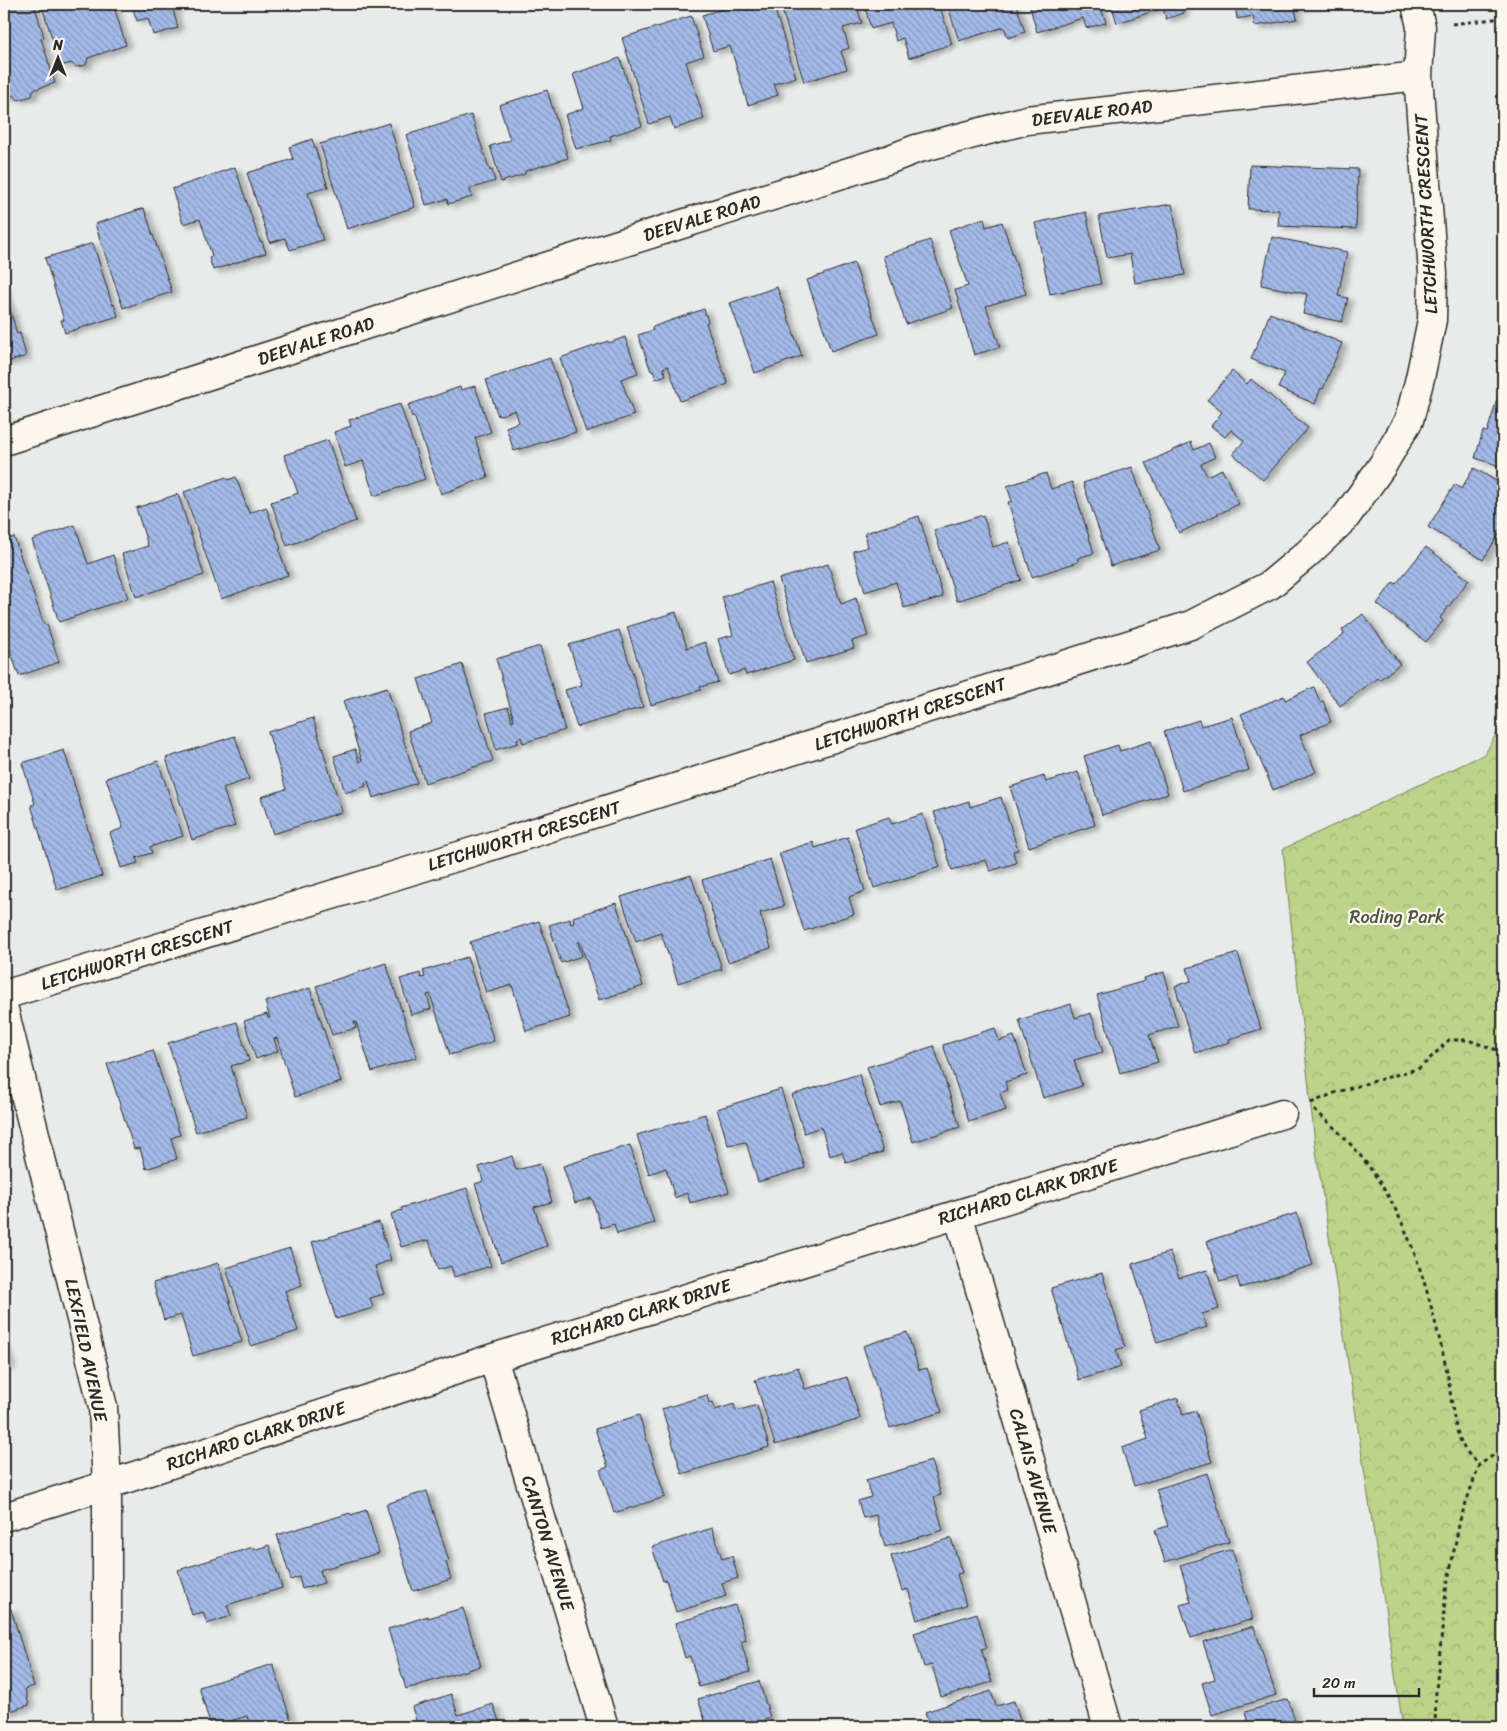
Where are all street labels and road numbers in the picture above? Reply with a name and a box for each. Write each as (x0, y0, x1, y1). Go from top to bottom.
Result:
street label: DEEVALE ROAD (1030, 90, 1154, 136)
street label: LETCHWORTH CRESCENT (1405, 112, 1447, 315)
street label: DEEVALE ROAD (639, 185, 765, 251)
street label: DEEVALE ROAD (253, 307, 379, 375)
street label: LETCHWORTH CRESCENT (810, 667, 1012, 760)
street label: LETCHWORTH CRESCENT (424, 791, 626, 881)
street label: LETCHWORTH CRESCENT (37, 910, 239, 1000)
street label: RICHARD CLARK DRIVE (934, 1149, 1123, 1235)
street label: RICHARD CLARK DRIVE (547, 1269, 736, 1355)
street label: LEXFIELD AVENUE (55, 1275, 117, 1426)
street label: RICHARD CLARK DRIVE (162, 1392, 351, 1480)
street label: CALAIS AVENUE (1000, 1404, 1066, 1539)
street label: CANTON AVENUE (512, 1471, 584, 1616)

